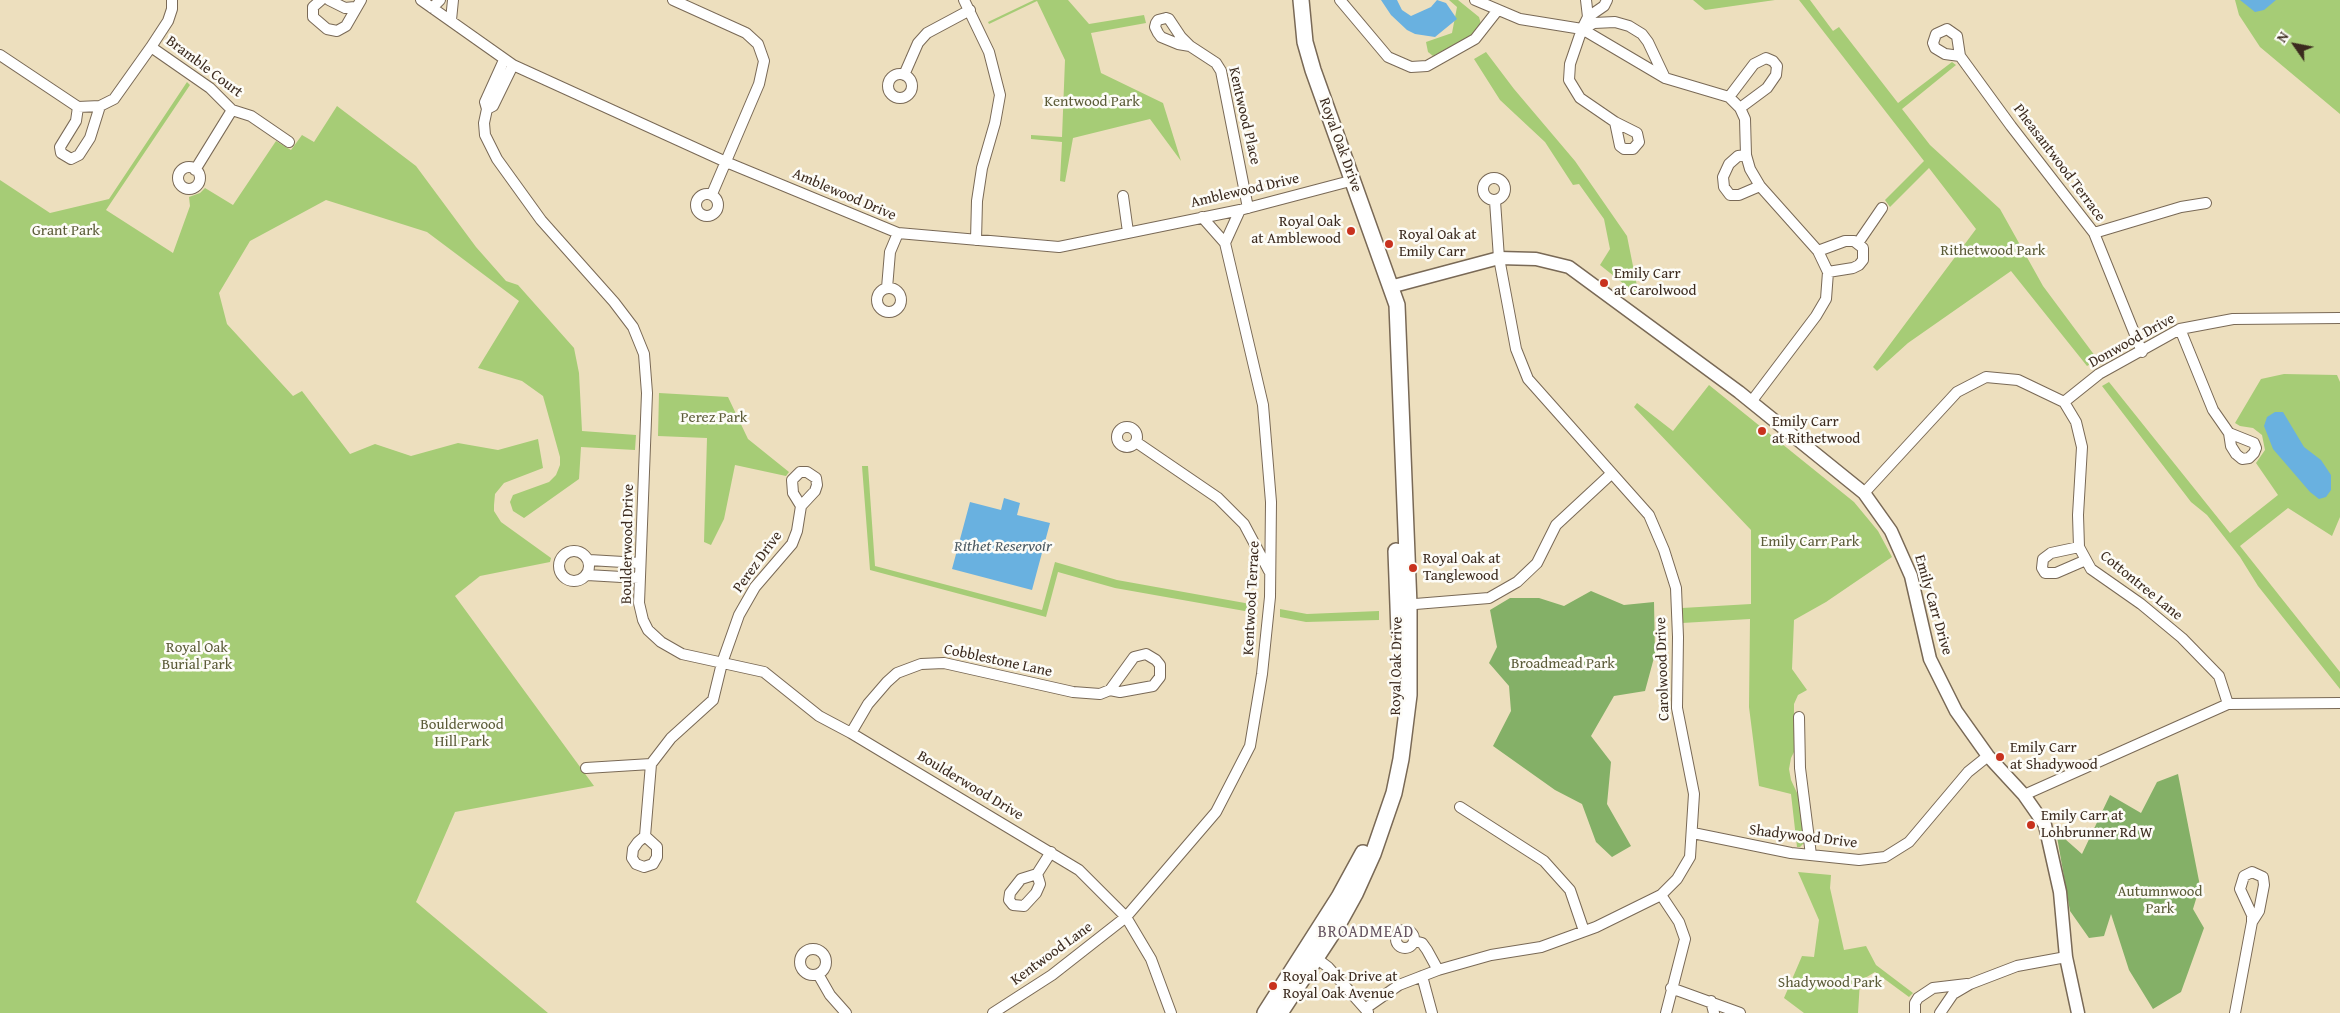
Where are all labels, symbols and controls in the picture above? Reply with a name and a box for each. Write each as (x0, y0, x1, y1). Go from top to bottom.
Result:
north arrow (2270, 20, 2320, 70)
text: N (2271, 27, 2293, 46)
street label: Bramble Court (162, 32, 246, 102)
street label: Kentwood Place (1224, 65, 1264, 167)
park label: Kentwood Park (1044, 93, 1140, 111)
street label: Royal Oak Drive (1315, 95, 1365, 195)
street label: Pheasantwood Terrace (2009, 101, 2109, 225)
street label: Amblewood Drive (789, 165, 899, 225)
street label: Amblewood Drive (1189, 170, 1301, 212)
place label: Royal Oak at Amblewood (1251, 213, 1341, 248)
park label: Grant Park (32, 222, 100, 240)
marker: Royal Oak at Amblewood (1345, 225, 1357, 237)
place label: Royal Oak at Emily Carr (1399, 226, 1477, 261)
marker: Royal Oak at Emily Carr (1383, 238, 1395, 250)
park label: Rithetwood Park (1941, 242, 2045, 260)
place label: Emily Carr at Carolwood (1614, 265, 1696, 300)
marker: Emily Carr at Carolwood (1598, 277, 1610, 289)
street label: Donwood Drive (2086, 310, 2178, 372)
park label: Perez Park (681, 409, 747, 427)
place label: Emily Carr at Rithetwood (1772, 413, 1860, 448)
marker: Emily Carr at Rithetwood (1756, 425, 1768, 437)
street label: Boulderwood Drive (618, 484, 638, 604)
street label: Perez Drive (730, 528, 786, 596)
park label: Emily Carr Park (1761, 533, 1859, 551)
water label: Rithet Reservoir (954, 537, 1052, 557)
street label: Kentwood Terrace (1240, 540, 1264, 656)
street label: Cottontree Lane (2096, 547, 2186, 625)
place label: Royal Oak at Tanglewood (1423, 550, 1501, 585)
street label: Emily Carr Drive (1910, 553, 1956, 657)
marker: Royal Oak at Tanglewood (1407, 562, 1419, 574)
street label: Royal Oak Drive (1387, 616, 1407, 716)
street label: Carolwood Drive (1652, 617, 1674, 721)
park label: Royal Oak Burial Park (162, 639, 232, 674)
street label: Cobblestone Lane (942, 641, 1054, 681)
park label: Broadmead Park (1511, 655, 1615, 673)
park label: Boulderwood Hill Park (420, 716, 504, 751)
place label: Emily Carr at Shadywood (2010, 739, 2098, 774)
street label: Boulderwood Drive (914, 747, 1026, 825)
marker: Emily Carr at Shadywood (1994, 751, 2006, 763)
place label: Emily Carr at Lohbrunner Rd W (2041, 807, 2153, 842)
marker: Emily Carr at Lohbrunner Rd W (2025, 819, 2037, 831)
street label: Shadywood Drive (1748, 821, 1858, 853)
park label: Autumnwood Park (2117, 883, 2203, 918)
street label: Kentwood Lane (1008, 918, 1096, 990)
district label: BROADMEAD (1317, 923, 1415, 943)
place label: Royal Oak Drive at Royal Oak Avenue (1283, 968, 1398, 1003)
park label: Shadywood Park (1778, 974, 1882, 992)
marker: Royal Oak Drive at Royal Oak Avenue (1267, 980, 1279, 992)

